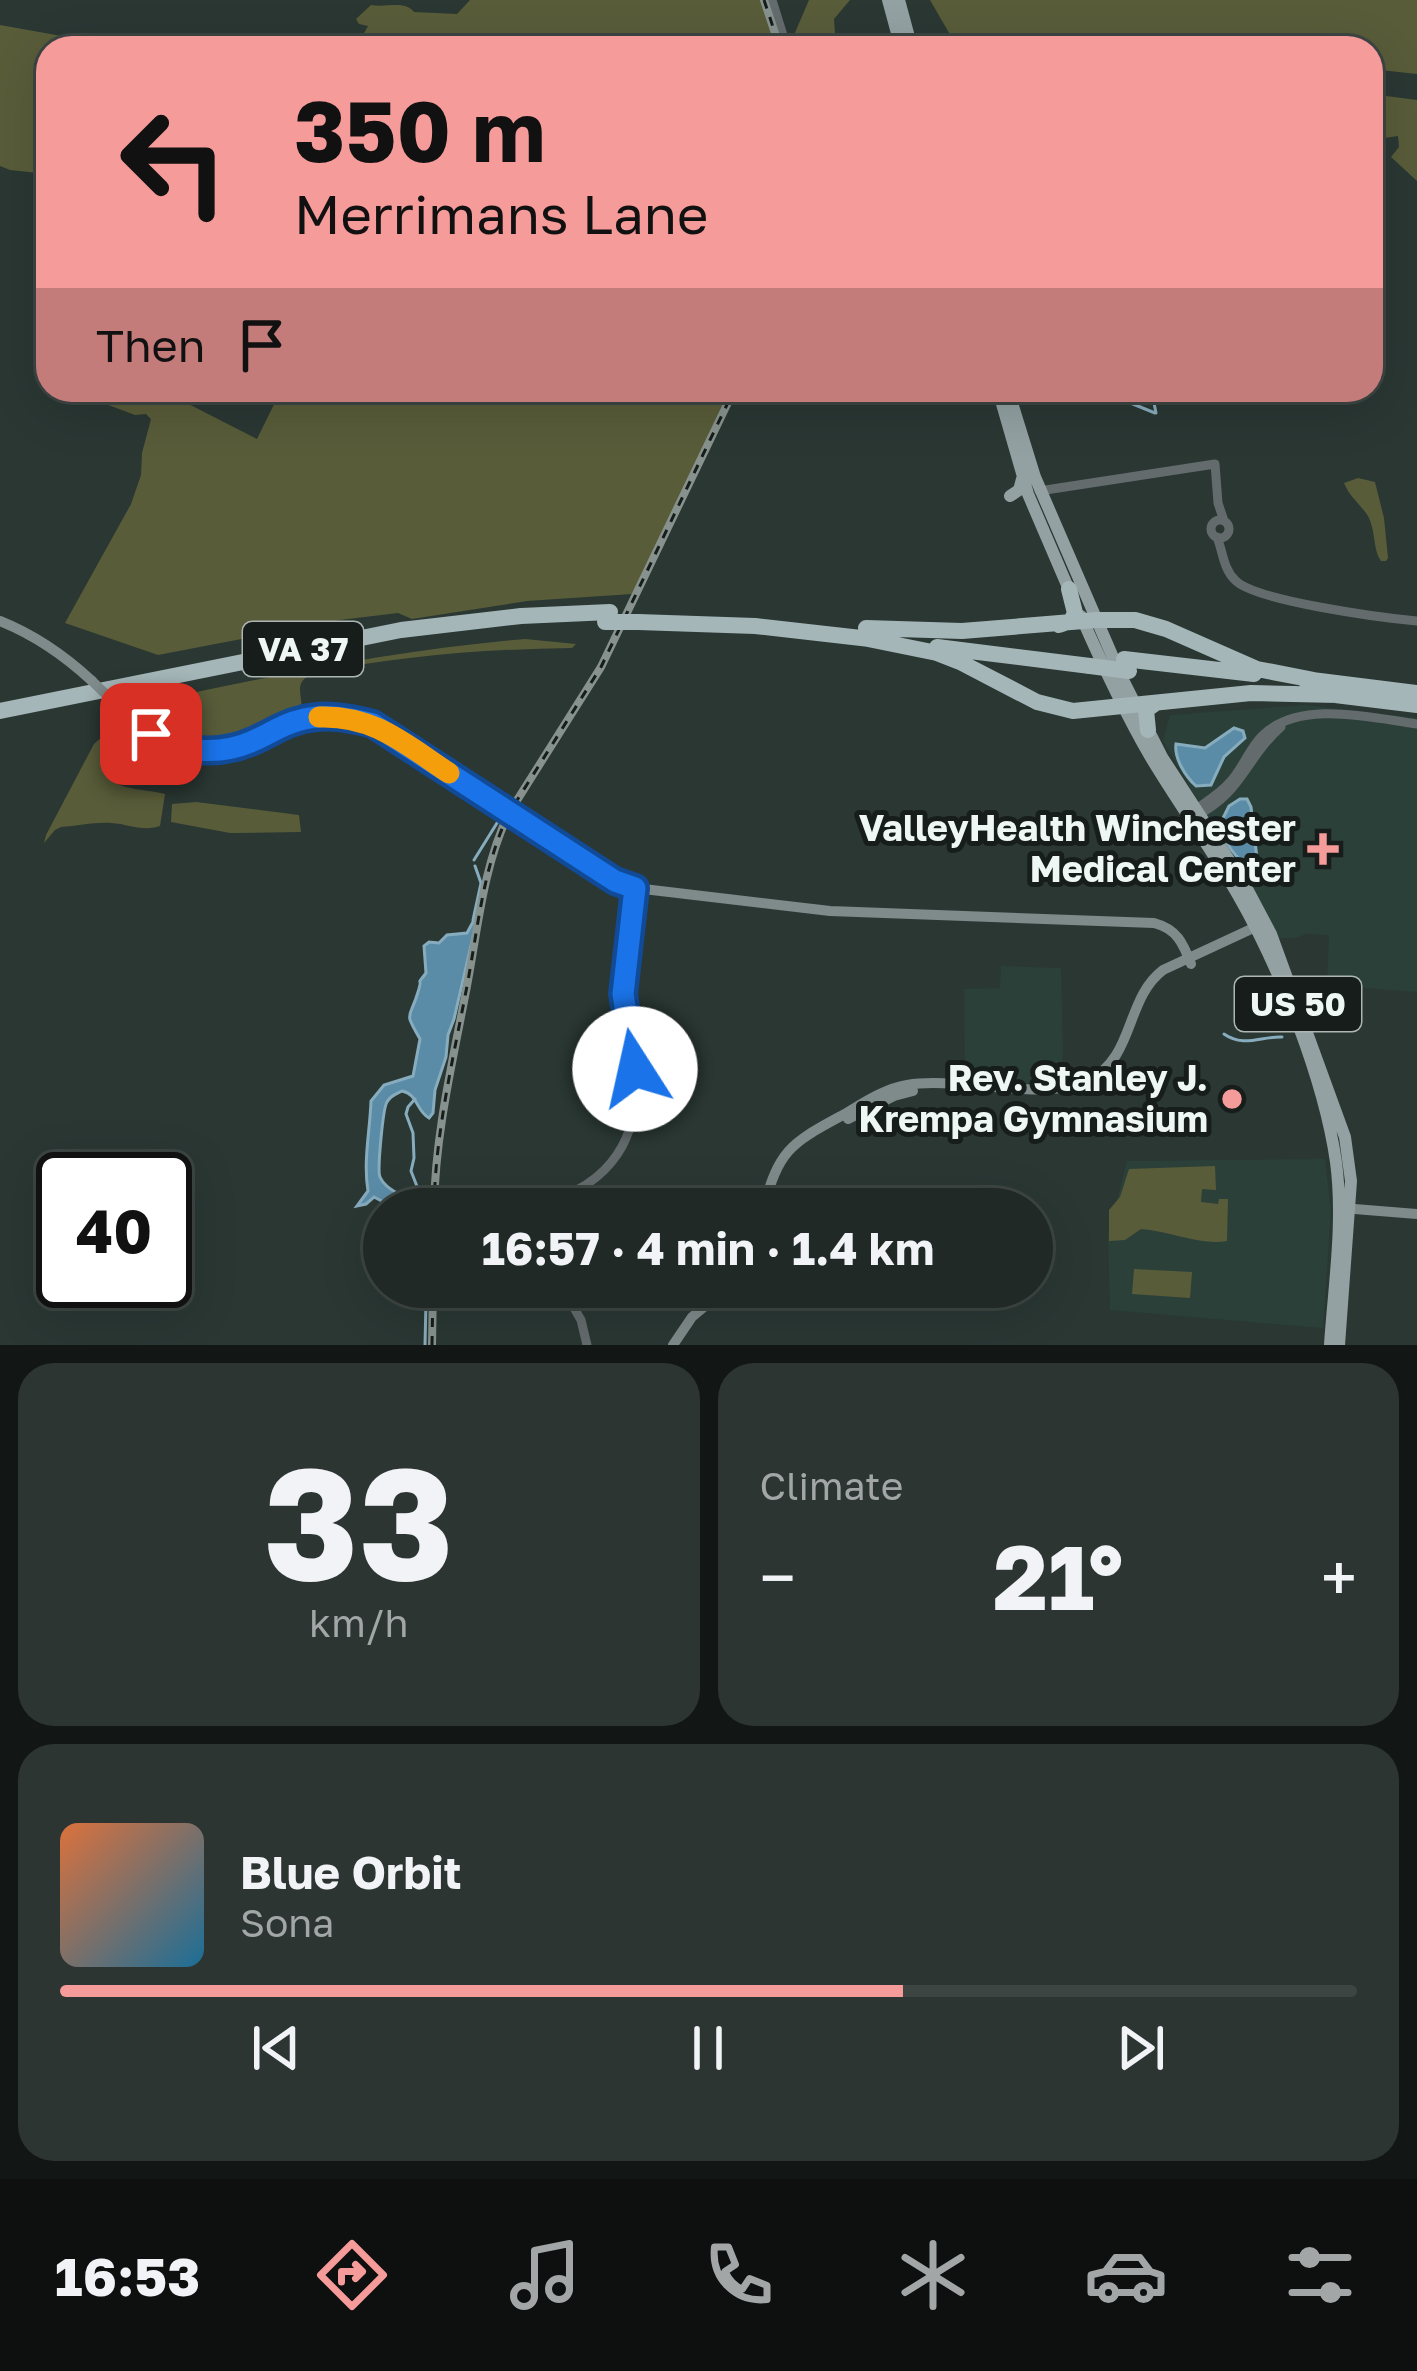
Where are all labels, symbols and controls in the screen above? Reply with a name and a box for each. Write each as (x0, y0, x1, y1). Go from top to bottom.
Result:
text: 350 m (294, 80, 546, 180)
icon: left (96, 84, 252, 240)
text: Merrimans Lane (294, 181, 708, 246)
icon: arrive (229, 312, 295, 378)
text: Then (96, 318, 205, 372)
road number: VA 37 (243, 622, 363, 676)
pin (100, 683, 202, 785)
icon: arrive (118, 701, 184, 767)
place label: ValleyHealth Winchester Medical Center (859, 806, 1296, 890)
marker: ValleyHealth Winchester Medical Center (1307, 833, 1339, 865)
road number: US 50 (1235, 977, 1361, 1031)
position arrow (572, 1006, 698, 1132)
place label: Rev. Stanley J. Krempa Gymnasium (858, 1056, 1208, 1140)
marker: Rev. Stanley J. Krempa Gymnasium (1219, 1086, 1245, 1112)
speed limit sign: 40 (36, 1152, 192, 1308)
text: 16:57 · 4 min · 1.4 km (482, 1221, 934, 1275)
text: 33 (264, 1427, 454, 1614)
text: Climate (760, 1462, 903, 1509)
text: 21° (993, 1522, 1123, 1630)
text: − (760, 1537, 796, 1617)
text: + (1321, 1537, 1357, 1617)
text: km/h (309, 1599, 408, 1646)
text: Blue Orbit (240, 1845, 462, 1899)
text: Sona (240, 1899, 334, 1946)
icon: previous (243, 2015, 309, 2081)
icon: pause (675, 2015, 741, 2081)
icon: next (1108, 2015, 1174, 2081)
icon: directions (310, 2233, 394, 2317)
icon: music (503, 2233, 587, 2317)
icon: phone (697, 2233, 781, 2317)
icon: climate (891, 2233, 975, 2317)
icon: car (1084, 2233, 1168, 2317)
icon: filters (1278, 2233, 1362, 2317)
text: 16:53 (55, 2243, 200, 2308)

